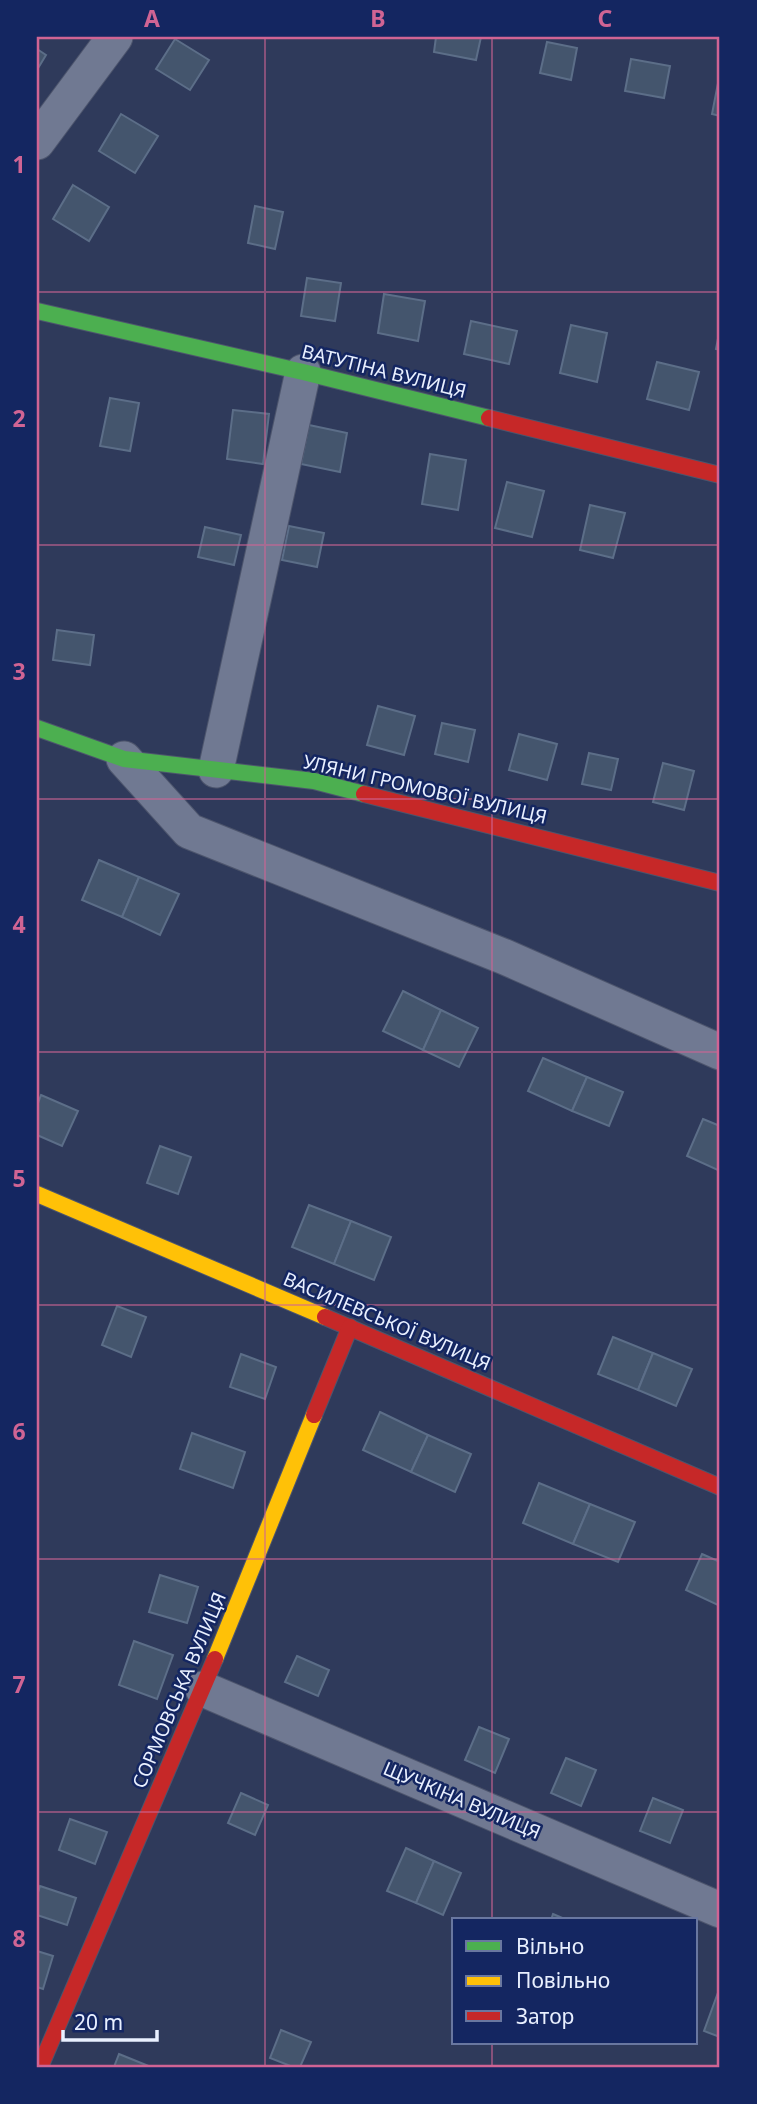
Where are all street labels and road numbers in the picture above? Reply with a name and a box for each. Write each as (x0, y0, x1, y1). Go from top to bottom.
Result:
street label: ВАТУТІНА ВУЛИЦЯ (299, 338, 469, 404)
street label: УЛЯНИ ГРОМОВОЇ ВУЛИЦЯ (301, 748, 549, 830)
street label: ВАСИЛЕВСЬКОЇ ВУЛИЦЯ (279, 1265, 495, 1377)
street label: СОРМОВСЬКА ВУЛИЦЯ (126, 1588, 232, 1792)
street label: ЩУЧКІНА ВУЛИЦЯ (379, 1755, 545, 1845)

